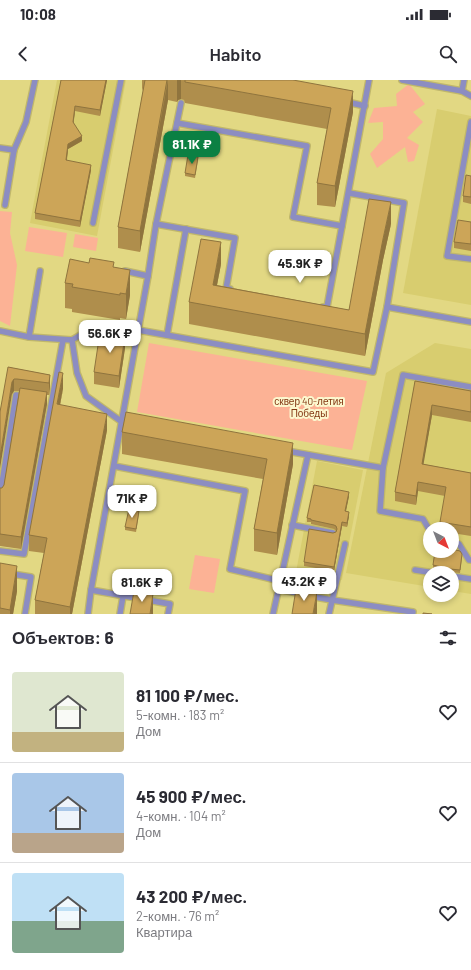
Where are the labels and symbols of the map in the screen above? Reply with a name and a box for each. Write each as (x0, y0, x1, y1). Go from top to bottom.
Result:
pin: 81.1K ₽ (155, 131, 229, 165)
pin: 45.9K ₽ (263, 250, 337, 284)
pin: 56.6K ₽ (73, 320, 147, 354)
park label: сквер 40-летия Победы (274, 395, 344, 419)
pin: 71K ₽ (104, 485, 160, 519)
north arrow (423, 522, 459, 558)
pin: 43.2K ₽ (267, 568, 341, 602)
pin: 81.6K ₽ (105, 569, 179, 603)

